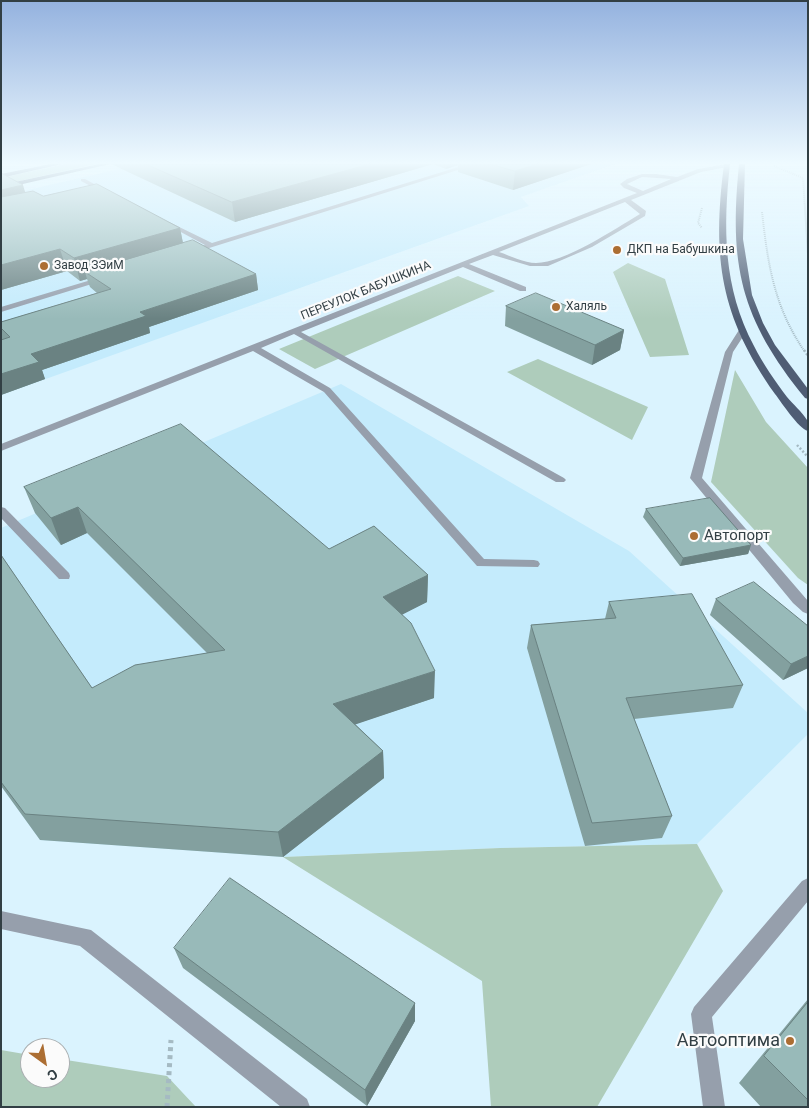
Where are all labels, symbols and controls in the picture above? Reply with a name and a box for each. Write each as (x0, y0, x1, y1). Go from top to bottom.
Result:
place label: ДКП на Бабушкина (627, 243, 735, 257)
marker: ДКП на Бабушкина (611, 244, 623, 256)
street label: ПЕРЕУЛОК БАБУШКИНА (299, 258, 433, 324)
place label: Завод ЗЭиМ (54, 259, 124, 273)
marker: Завод ЗЭиМ (38, 260, 50, 272)
place label: Халяль (566, 300, 607, 314)
marker: Халяль (550, 301, 562, 313)
place label: Автопорт (704, 527, 770, 545)
marker: Автопорт (688, 530, 700, 542)
place label: Автооптима (677, 1030, 780, 1052)
marker: Автооптима (784, 1035, 796, 1047)
north arrow (20, 1038, 70, 1088)
text: С (44, 1066, 61, 1084)

